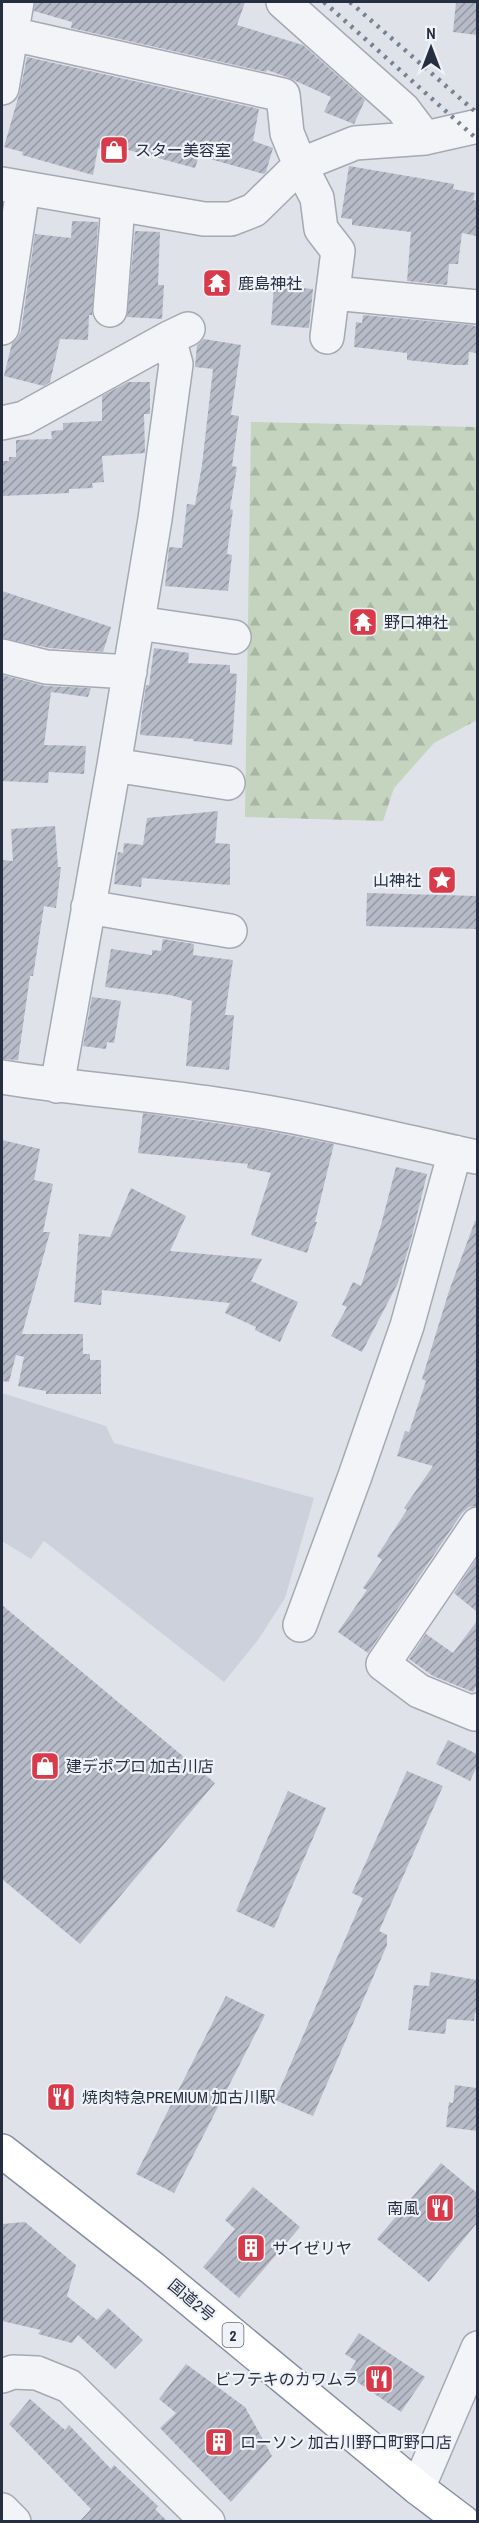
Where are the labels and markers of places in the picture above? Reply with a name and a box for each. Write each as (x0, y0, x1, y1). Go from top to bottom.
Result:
shop icon: スター美容室 (98, 134, 130, 166)
place label: スター美容室 (135, 139, 231, 161)
temple icon: 鹿島神社 (201, 267, 233, 299)
place label: 鹿島神社 (238, 272, 302, 294)
temple icon: 野口神社 (347, 606, 379, 638)
place label: 野口神社 (384, 611, 448, 633)
place icon: 山神社 (426, 864, 458, 896)
place label: 山神社 (373, 869, 421, 891)
shop icon: 建デポプロ 加古川店 (29, 1750, 61, 1782)
place label: 建デポプロ 加古川店 (66, 1755, 214, 1777)
restaurant icon: 焼肉特急PREMIUM 加古川駅 (45, 2081, 77, 2113)
place label: 焼肉特急PREMIUM 加古川駅 (82, 2086, 276, 2108)
restaurant icon: 南風 (424, 2192, 456, 2224)
place label: 南風 (387, 2197, 419, 2219)
building icon: サイゼリヤ (235, 2232, 267, 2264)
place label: サイゼリヤ (272, 2237, 352, 2259)
restaurant icon: ビフテキのカワムラ (363, 2363, 395, 2395)
place label: ビフテキのカワムラ (215, 2368, 358, 2390)
building icon: ローソン 加古川野口町野口店 (203, 2426, 235, 2458)
place label: ローソン 加古川野口町野口店 (240, 2431, 452, 2453)

